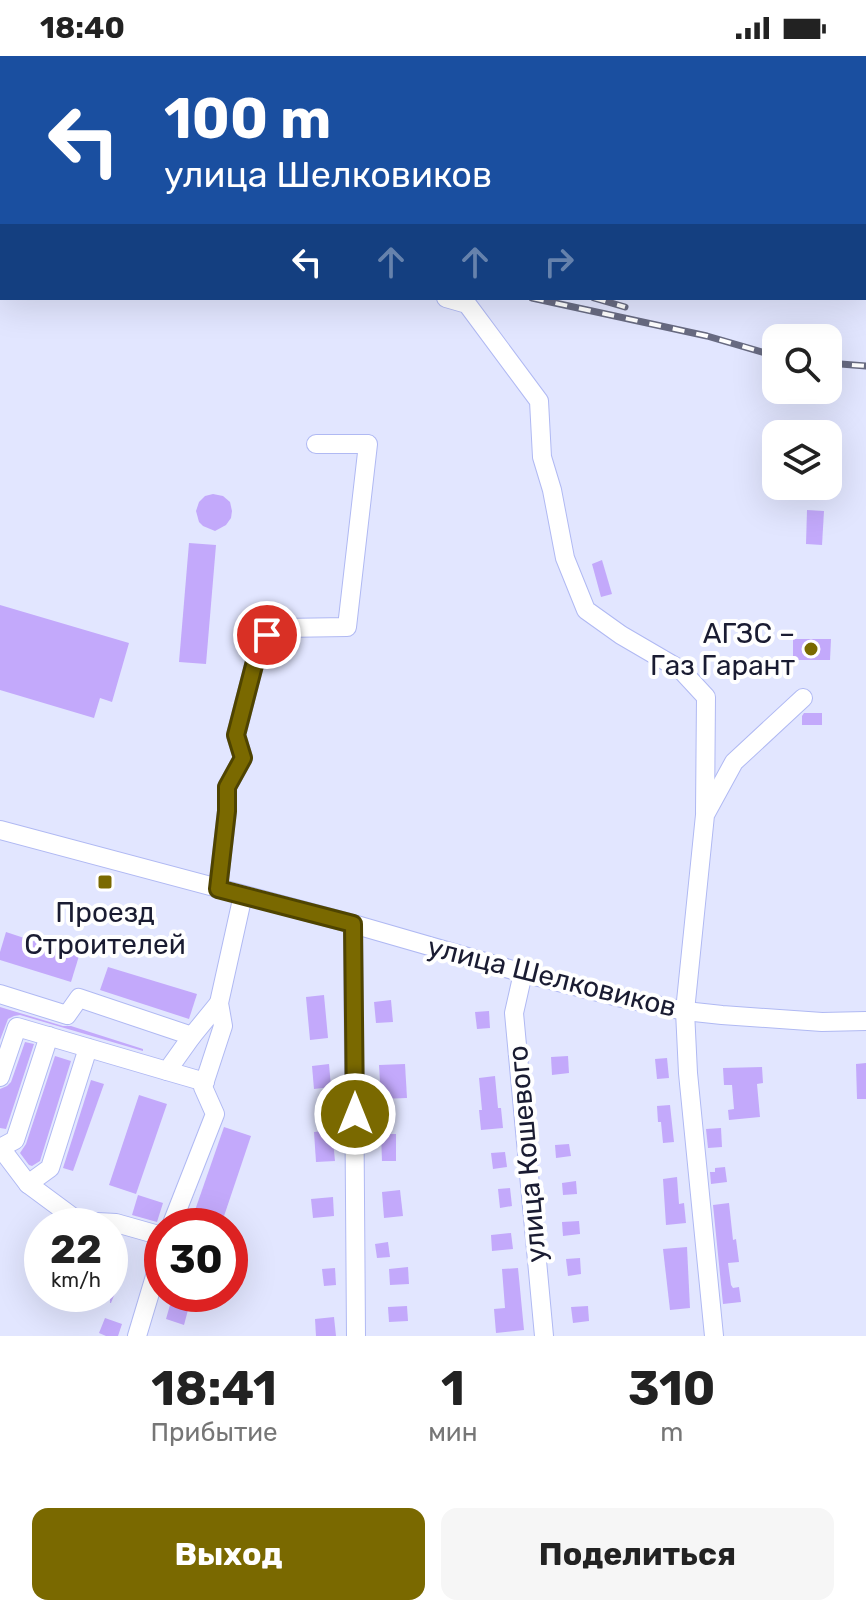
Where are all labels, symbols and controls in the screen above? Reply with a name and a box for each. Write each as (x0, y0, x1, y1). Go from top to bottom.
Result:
text: 18:40 (40, 10, 125, 46)
text: 100 m (164, 86, 331, 152)
icon: left (32, 88, 136, 192)
text: улица Шелковиков (164, 153, 492, 196)
icon: left (285, 240, 329, 284)
icon: ahead (369, 240, 413, 284)
icon: ahead (453, 240, 497, 284)
icon: right (537, 240, 581, 284)
map controls (762, 324, 842, 500)
button: search (762, 324, 842, 404)
button: layers (762, 420, 842, 500)
pin (233, 601, 301, 669)
icon: arrive (245, 613, 289, 657)
place label: АГЗС – Газ Гарант (650, 617, 795, 682)
marker: АГЗС – Газ Гарант (802, 640, 820, 658)
marker: Проезд Строителей (96, 873, 114, 891)
place label: Проезд Строителей (24, 896, 186, 961)
street label: улица Шелковиков (424, 930, 680, 1024)
street label: улица Кошевого (501, 1044, 553, 1264)
position arrow (313, 1072, 397, 1156)
speed limit sign: 30 (144, 1208, 248, 1312)
text: 22 (50, 1226, 102, 1273)
text: km/h (51, 1268, 101, 1292)
text: 18:41 (151, 1360, 277, 1417)
text: 1 (441, 1360, 465, 1417)
text: 310 (628, 1360, 716, 1417)
text: Прибытие (151, 1417, 278, 1448)
text: мин (428, 1417, 478, 1448)
text: m (660, 1417, 683, 1448)
button: Выход (32, 1508, 425, 1600)
button: Поделиться (441, 1508, 834, 1600)

